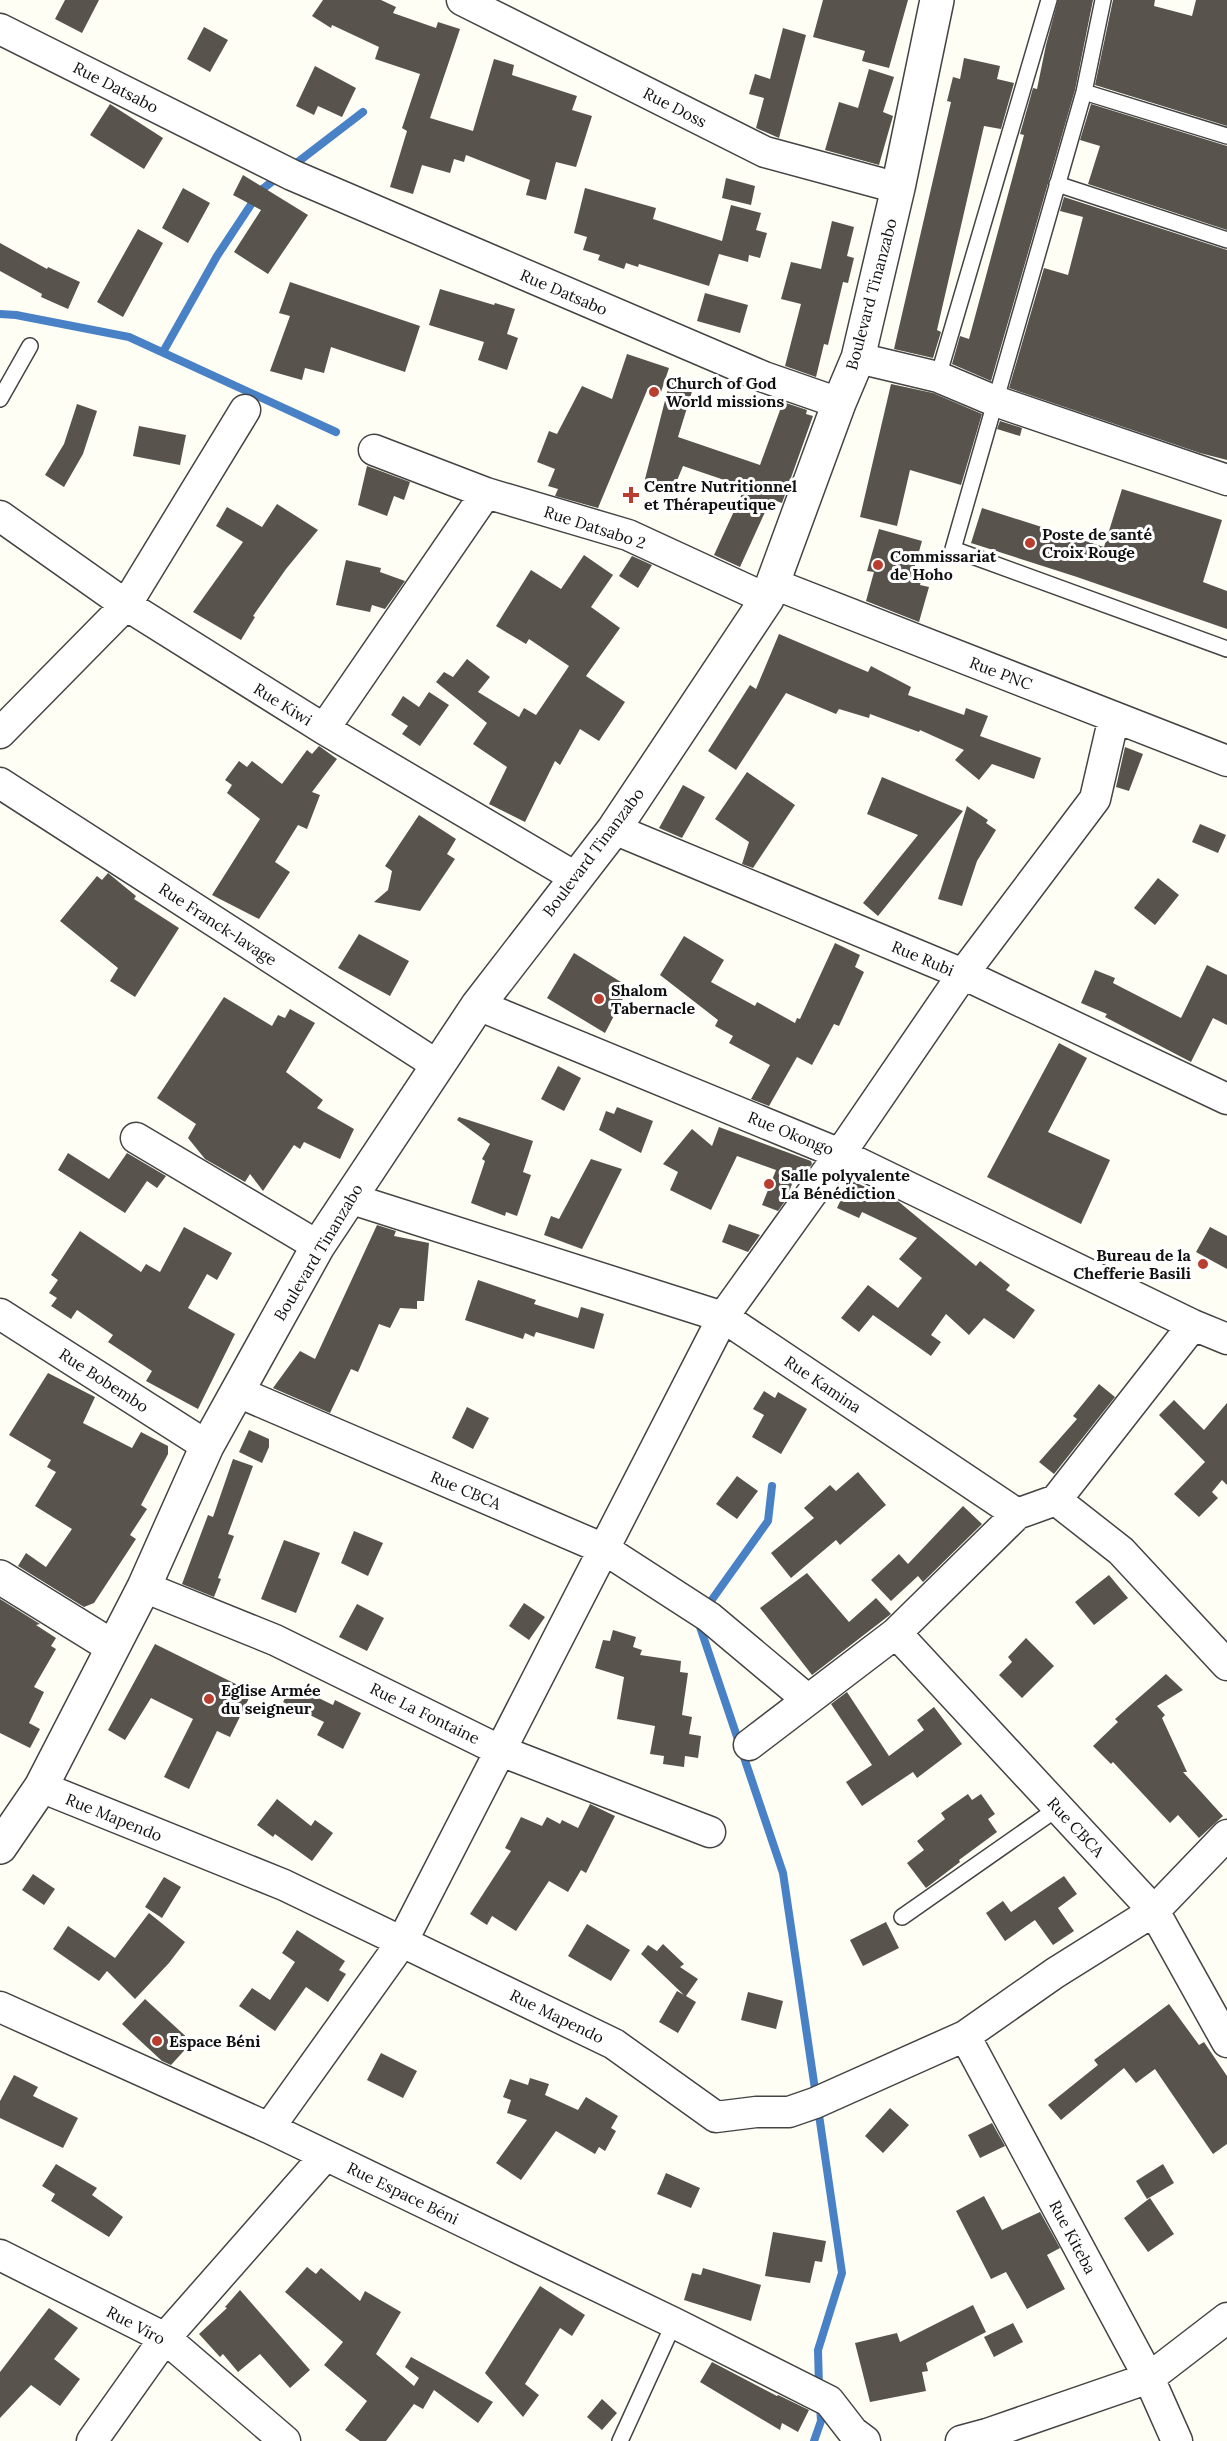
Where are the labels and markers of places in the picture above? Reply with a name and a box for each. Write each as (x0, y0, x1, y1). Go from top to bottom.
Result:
place label: Church of God World missions (666, 373, 784, 411)
marker: Church of God World missions (647, 385, 661, 399)
place label: Centre Nutritionnel et Thérapeutique (644, 476, 797, 514)
marker: Centre Nutritionnel et Thérapeutique (622, 486, 640, 504)
place label: Poste de santé Croix Rouge (1042, 524, 1152, 562)
marker: Poste de santé Croix Rouge (1023, 536, 1037, 550)
place label: Commissariat de Hoho (890, 546, 997, 584)
marker: Commissariat de Hoho (871, 558, 885, 572)
place label: Shalom Tabernacle (611, 980, 696, 1018)
marker: Shalom Tabernacle (592, 992, 606, 1006)
place label: Salle polyvalente La Bénédiction (781, 1165, 910, 1203)
marker: Salle polyvalente La Bénédiction (762, 1177, 776, 1191)
place label: Bureau de la Chefferie Basili (1073, 1245, 1192, 1283)
marker: Bureau de la Chefferie Basili (1196, 1257, 1210, 1271)
place label: Eglise Armée du seigneur (221, 1680, 321, 1718)
marker: Eglise Armée du seigneur (202, 1692, 216, 1706)
place label: Espace Béni (169, 2031, 260, 2051)
marker: Espace Béni (150, 2034, 164, 2048)

